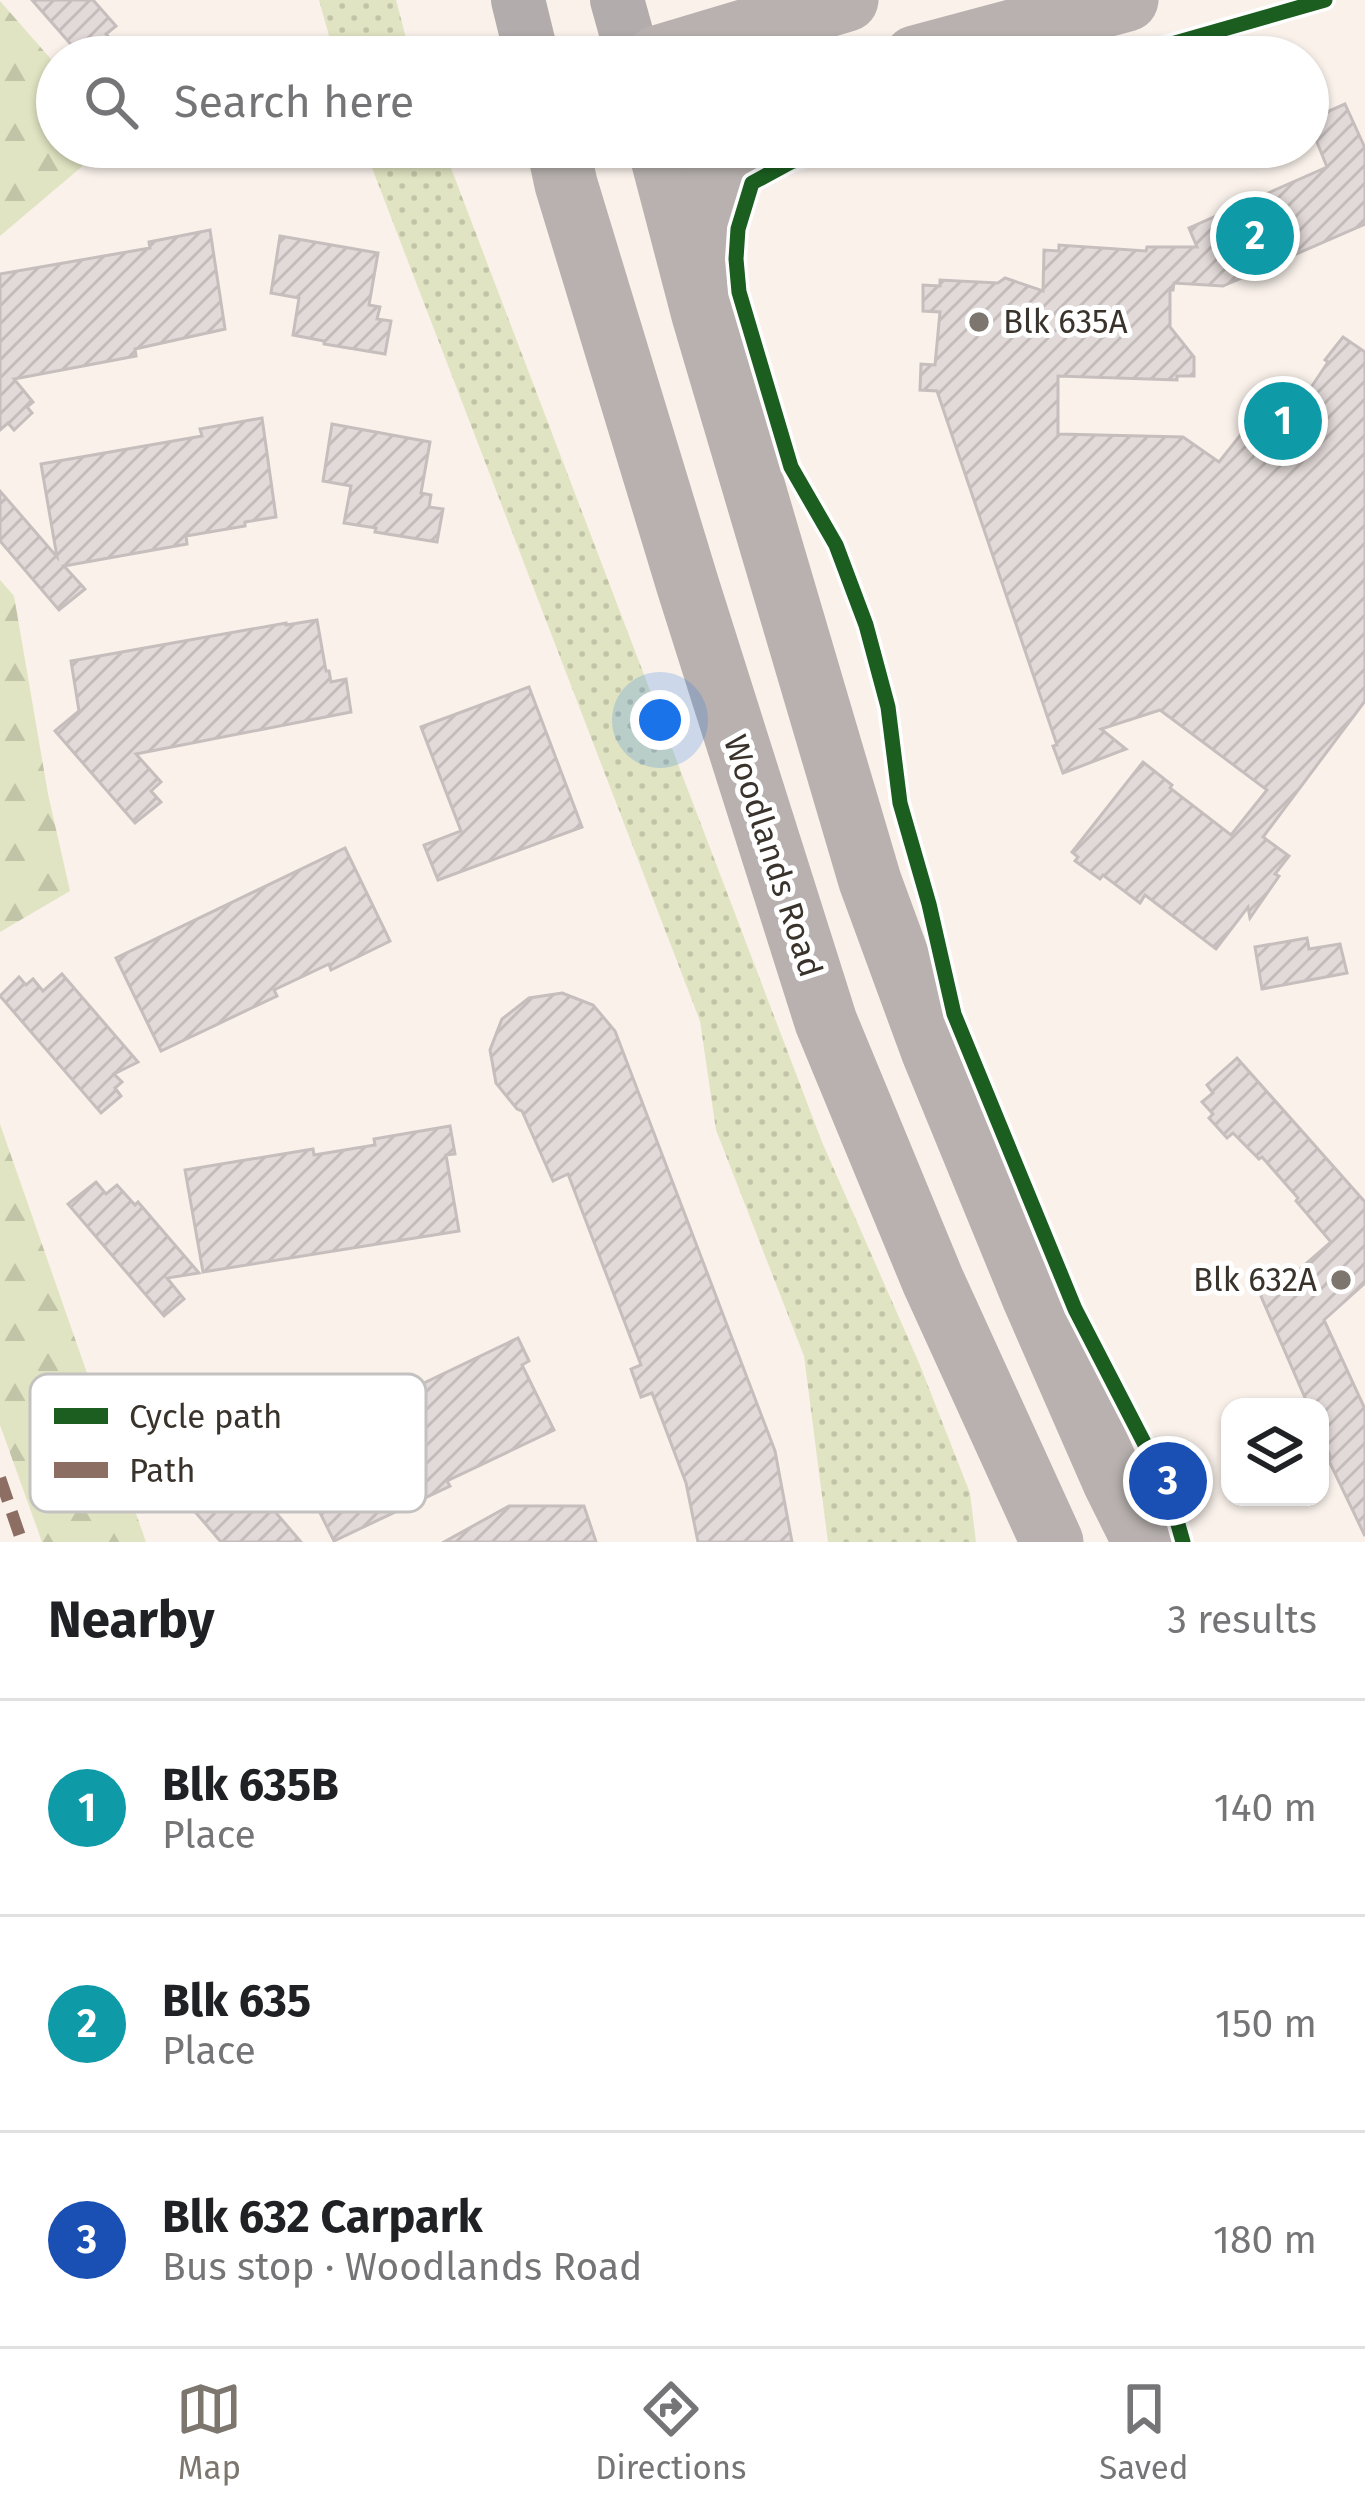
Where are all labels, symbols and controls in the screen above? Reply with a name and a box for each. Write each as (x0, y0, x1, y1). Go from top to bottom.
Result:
search box (36, 36, 1329, 168)
icon: search (78, 69, 144, 135)
text: Search here (174, 75, 414, 129)
pin: 2 (1216, 191, 1294, 281)
place label: Blk 635A (1003, 302, 1128, 342)
marker: Blk 635A (966, 309, 992, 335)
pin: 1 (1244, 376, 1322, 466)
your location (630, 690, 690, 750)
street label: Woodlands Road (715, 730, 831, 982)
place label: Blk 632A (1193, 1260, 1317, 1300)
marker: Blk 632A (1328, 1267, 1354, 1293)
legend (30, 1374, 426, 1512)
text: Cycle path (129, 1397, 282, 1437)
map controls (1221, 1398, 1329, 1506)
button: layers (1221, 1398, 1329, 1506)
pin: 3 (1129, 1436, 1207, 1526)
text: Path (129, 1451, 196, 1491)
text: Nearby (48, 1589, 214, 1651)
text: 3 results (1167, 1597, 1317, 1643)
text: Blk 635B (162, 1758, 339, 1812)
text: 1 (78, 1785, 96, 1831)
text: 140 m (1214, 1785, 1317, 1831)
text: Place (162, 1812, 256, 1858)
text: Blk 635 (162, 1974, 311, 2028)
text: 2 (77, 2001, 97, 2047)
text: 150 m (1215, 2001, 1317, 2047)
text: Place (162, 2028, 256, 2074)
text: Blk 632 Carpark (162, 2190, 483, 2244)
text: 3 (77, 2217, 97, 2263)
text: 180 m (1213, 2217, 1317, 2263)
text: Bus stop · Woodlands Road (162, 2244, 642, 2290)
tab: Map (176, 2376, 242, 2488)
tab: Directions (595, 2376, 747, 2488)
tab: Saved (1099, 2376, 1189, 2488)

